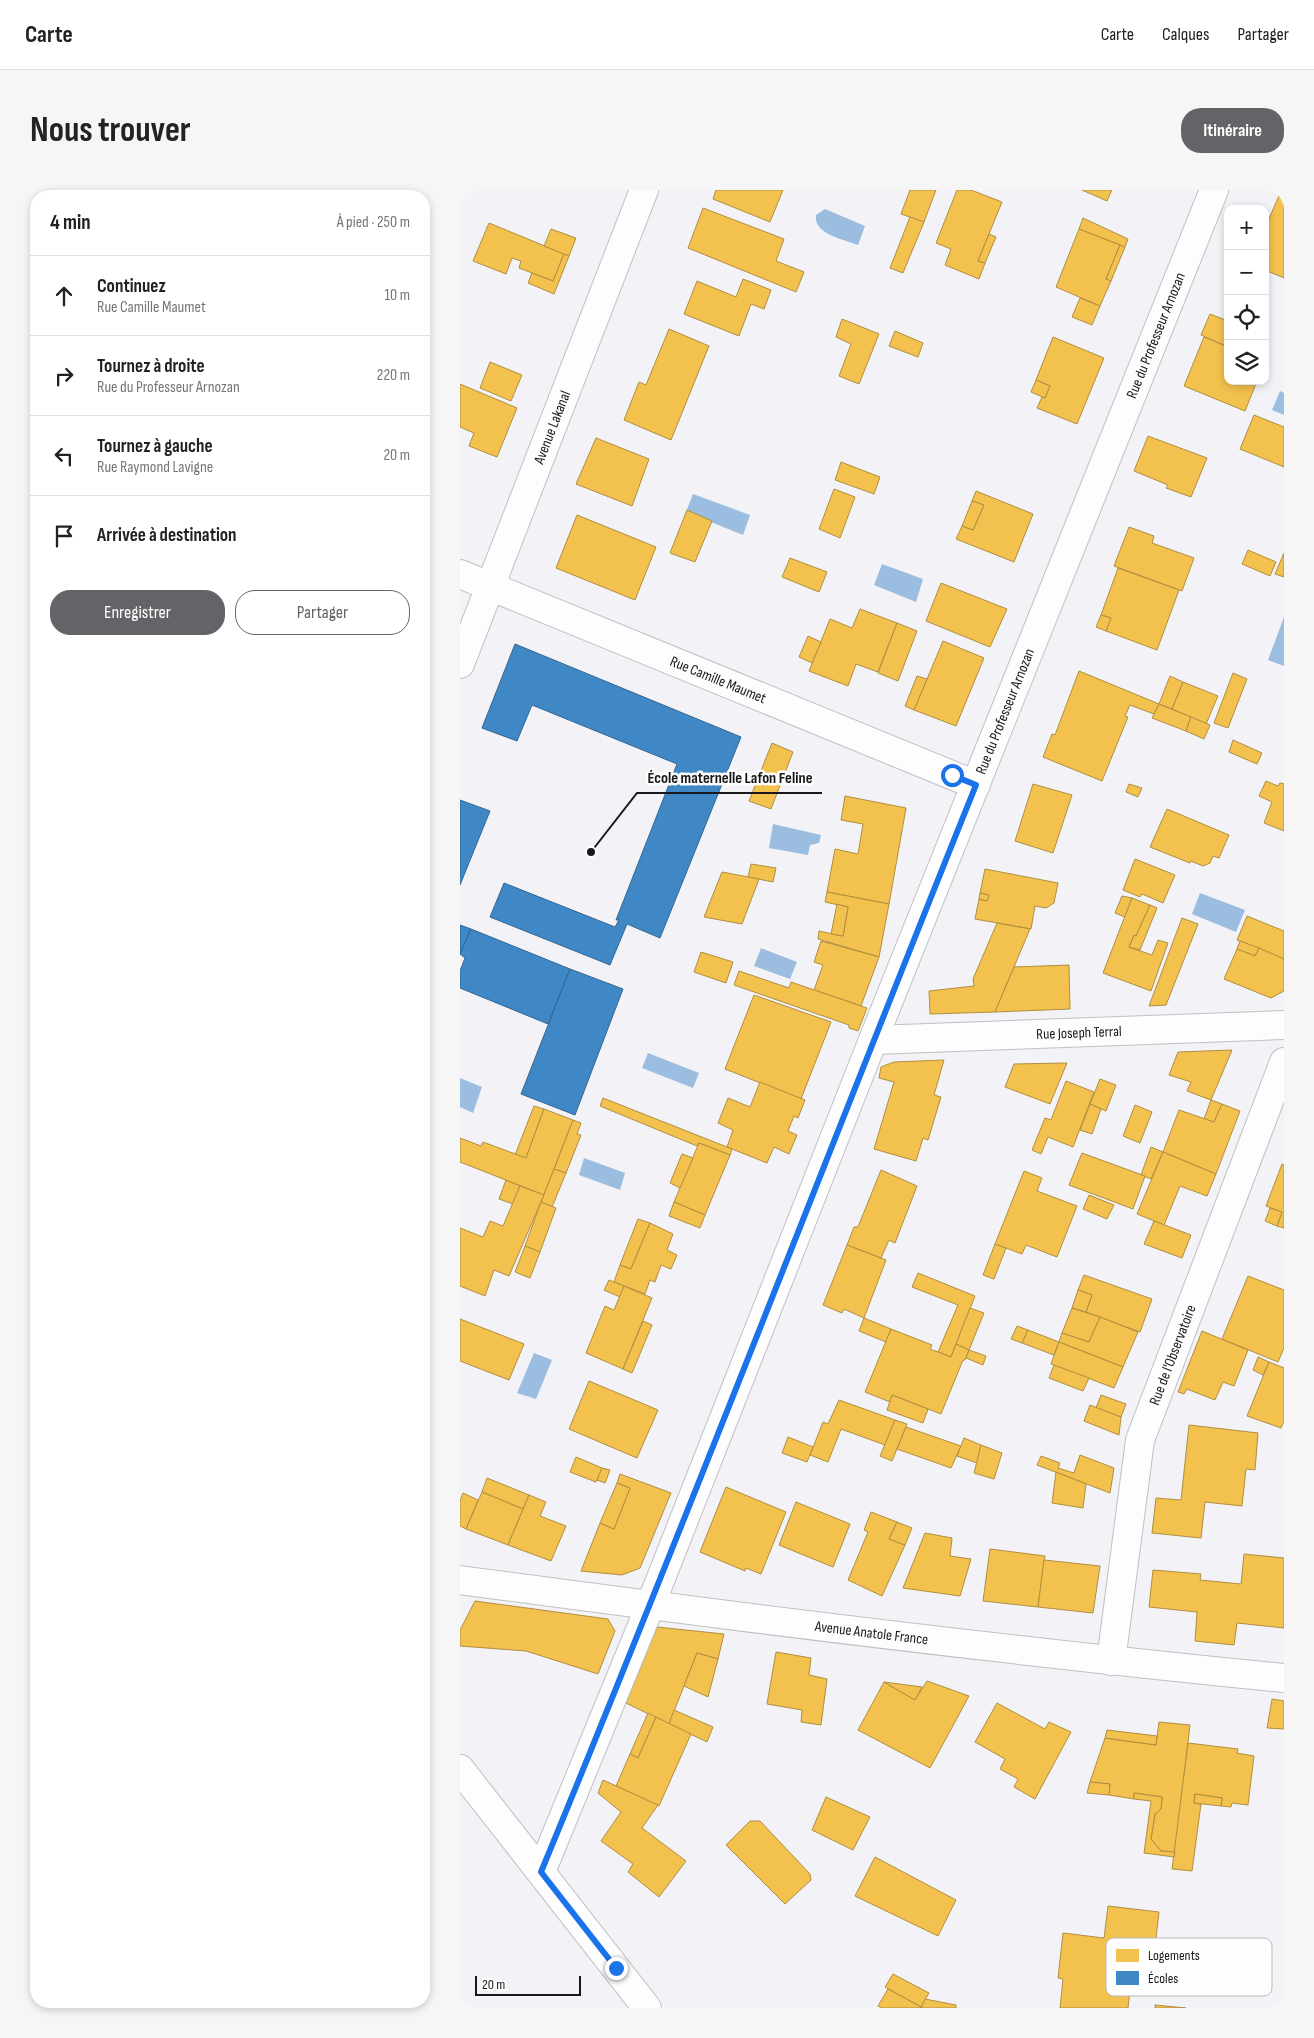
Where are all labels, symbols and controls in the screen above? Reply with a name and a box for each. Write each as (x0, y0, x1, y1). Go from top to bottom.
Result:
text: Carte (25, 20, 73, 49)
text: Carte (1101, 24, 1134, 45)
text: Calques (1162, 24, 1209, 45)
text: Partager (1237, 24, 1289, 45)
button: Itinéraire (1181, 108, 1284, 153)
text: Nous trouver (30, 109, 191, 152)
map controls (1224, 205, 1269, 385)
button: + (1224, 205, 1269, 250)
text: 4 min (50, 210, 91, 235)
text: À pied · 250 m (337, 213, 410, 232)
button: − (1224, 250, 1269, 295)
street label: Rue du Professeur Arnozan (1122, 270, 1190, 401)
text: Continuez (97, 275, 166, 298)
icon: ahead (50, 282, 78, 310)
text: 10 m (384, 286, 410, 305)
button: locate (1224, 295, 1269, 340)
text: Rue Camille Maumet (97, 298, 206, 317)
button: layers (1224, 340, 1269, 385)
text: Tournez à droite (97, 355, 205, 378)
icon: right (50, 362, 78, 390)
text: 220 m (377, 366, 410, 385)
text: Rue du Professeur Arnozan (97, 378, 240, 397)
street label: Avenue Lakanal (529, 388, 575, 468)
text: Tournez à gauche (97, 435, 213, 458)
icon: left (50, 442, 78, 470)
text: 20 m (383, 446, 410, 465)
text: Rue Raymond Lavigne (97, 458, 213, 477)
icon: arrive (50, 522, 78, 550)
text: Arrivée à destination (97, 524, 237, 547)
button: Enregistrer (50, 590, 225, 635)
button: Partager (235, 590, 410, 635)
street label: Rue du Professeur Arnozan (972, 646, 1039, 777)
street label: Rue Camille Maumet (667, 652, 769, 708)
callout: École maternelle Lafon Feline (637, 762, 822, 793)
route start (941, 764, 964, 787)
text: École maternelle Lafon Feline (647, 769, 813, 788)
street label: Rue Joseph Terral (1036, 1022, 1122, 1044)
street label: Rue de l'Observatoire (1145, 1302, 1201, 1408)
street label: Avenue Anatole France (813, 1617, 929, 1649)
legend (1106, 1938, 1272, 1996)
text: Logements (1148, 1947, 1200, 1964)
route end (605, 1957, 628, 1980)
text: Écoles (1148, 1970, 1178, 1987)
scale bar (475, 1973, 581, 1996)
text: 20 m (482, 1976, 505, 1993)

